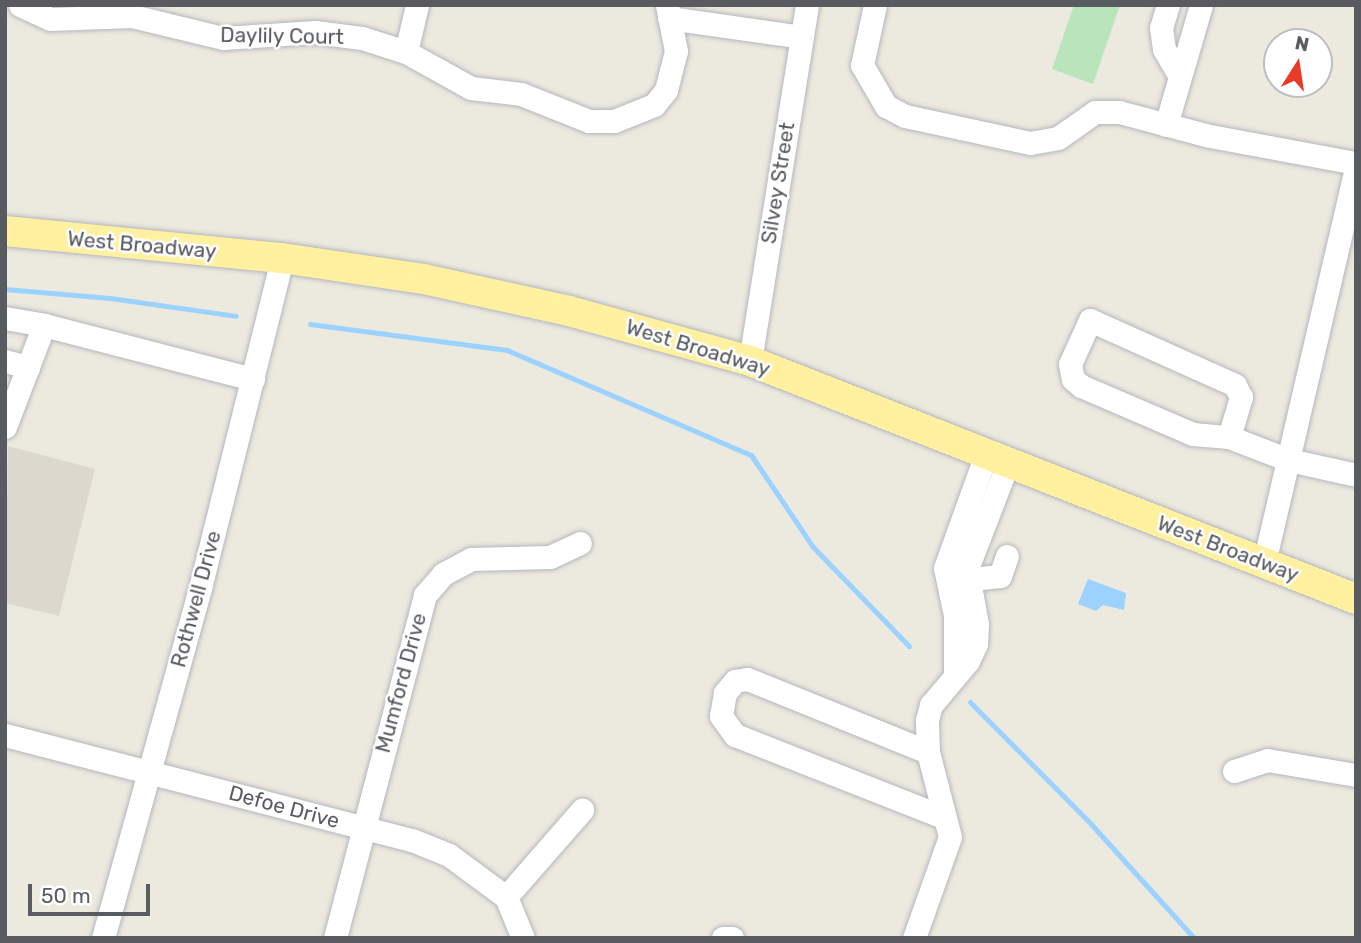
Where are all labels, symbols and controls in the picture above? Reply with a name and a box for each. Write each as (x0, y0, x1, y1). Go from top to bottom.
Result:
street label: Daylily Court (220, 22, 344, 50)
north arrow (1263, 28, 1333, 98)
text: N (1293, 31, 1311, 57)
street label: Silvey Street (756, 120, 800, 246)
street label: West Broadway (66, 226, 218, 264)
street label: West Broadway (623, 314, 773, 382)
street label: West Broadway (1154, 510, 1302, 588)
street label: Rothwell Drive (166, 528, 226, 670)
street label: Mumford Drive (370, 610, 432, 756)
street label: Defoe Drive (226, 780, 342, 834)
scale bar (32, 870, 154, 914)
text: 50 m (41, 883, 91, 908)

